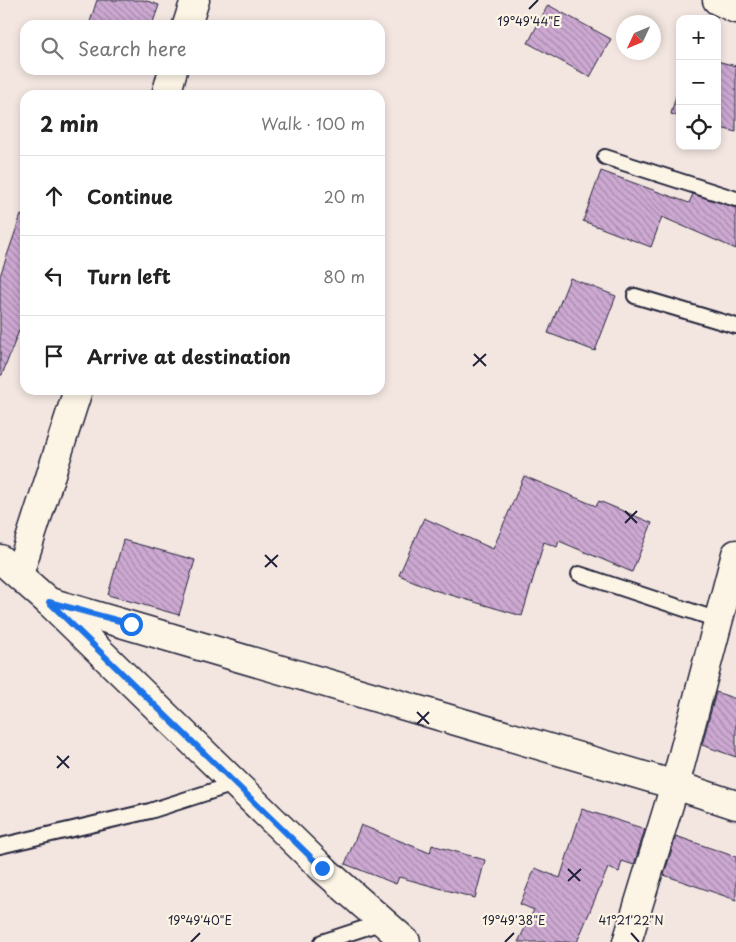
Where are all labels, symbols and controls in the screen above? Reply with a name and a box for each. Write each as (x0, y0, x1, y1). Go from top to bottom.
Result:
text: 19°49'44"E (497, 12, 561, 30)
north arrow (616, 15, 661, 60)
map controls (676, 15, 721, 150)
button: + (676, 15, 721, 60)
search box (20, 20, 385, 75)
icon: search (38, 34, 66, 62)
text: Search here (78, 34, 187, 62)
button: − (676, 60, 721, 105)
button: locate (676, 105, 721, 150)
text: 2 min (40, 107, 99, 139)
text: Walk · 100 m (261, 111, 365, 135)
icon: ahead (40, 182, 68, 210)
text: Continue (87, 182, 173, 210)
text: 20 m (324, 184, 365, 208)
icon: left (40, 262, 68, 290)
text: Turn left (87, 262, 171, 290)
text: 80 m (323, 264, 365, 288)
icon: arrive (40, 342, 68, 370)
text: Arrive at destination (87, 342, 291, 370)
route start (120, 613, 143, 636)
route end (311, 857, 334, 880)
text: 19°49'40"E (168, 911, 232, 929)
text: 19°49'38"E (482, 911, 546, 929)
text: 41°21'22"N (598, 911, 664, 929)

